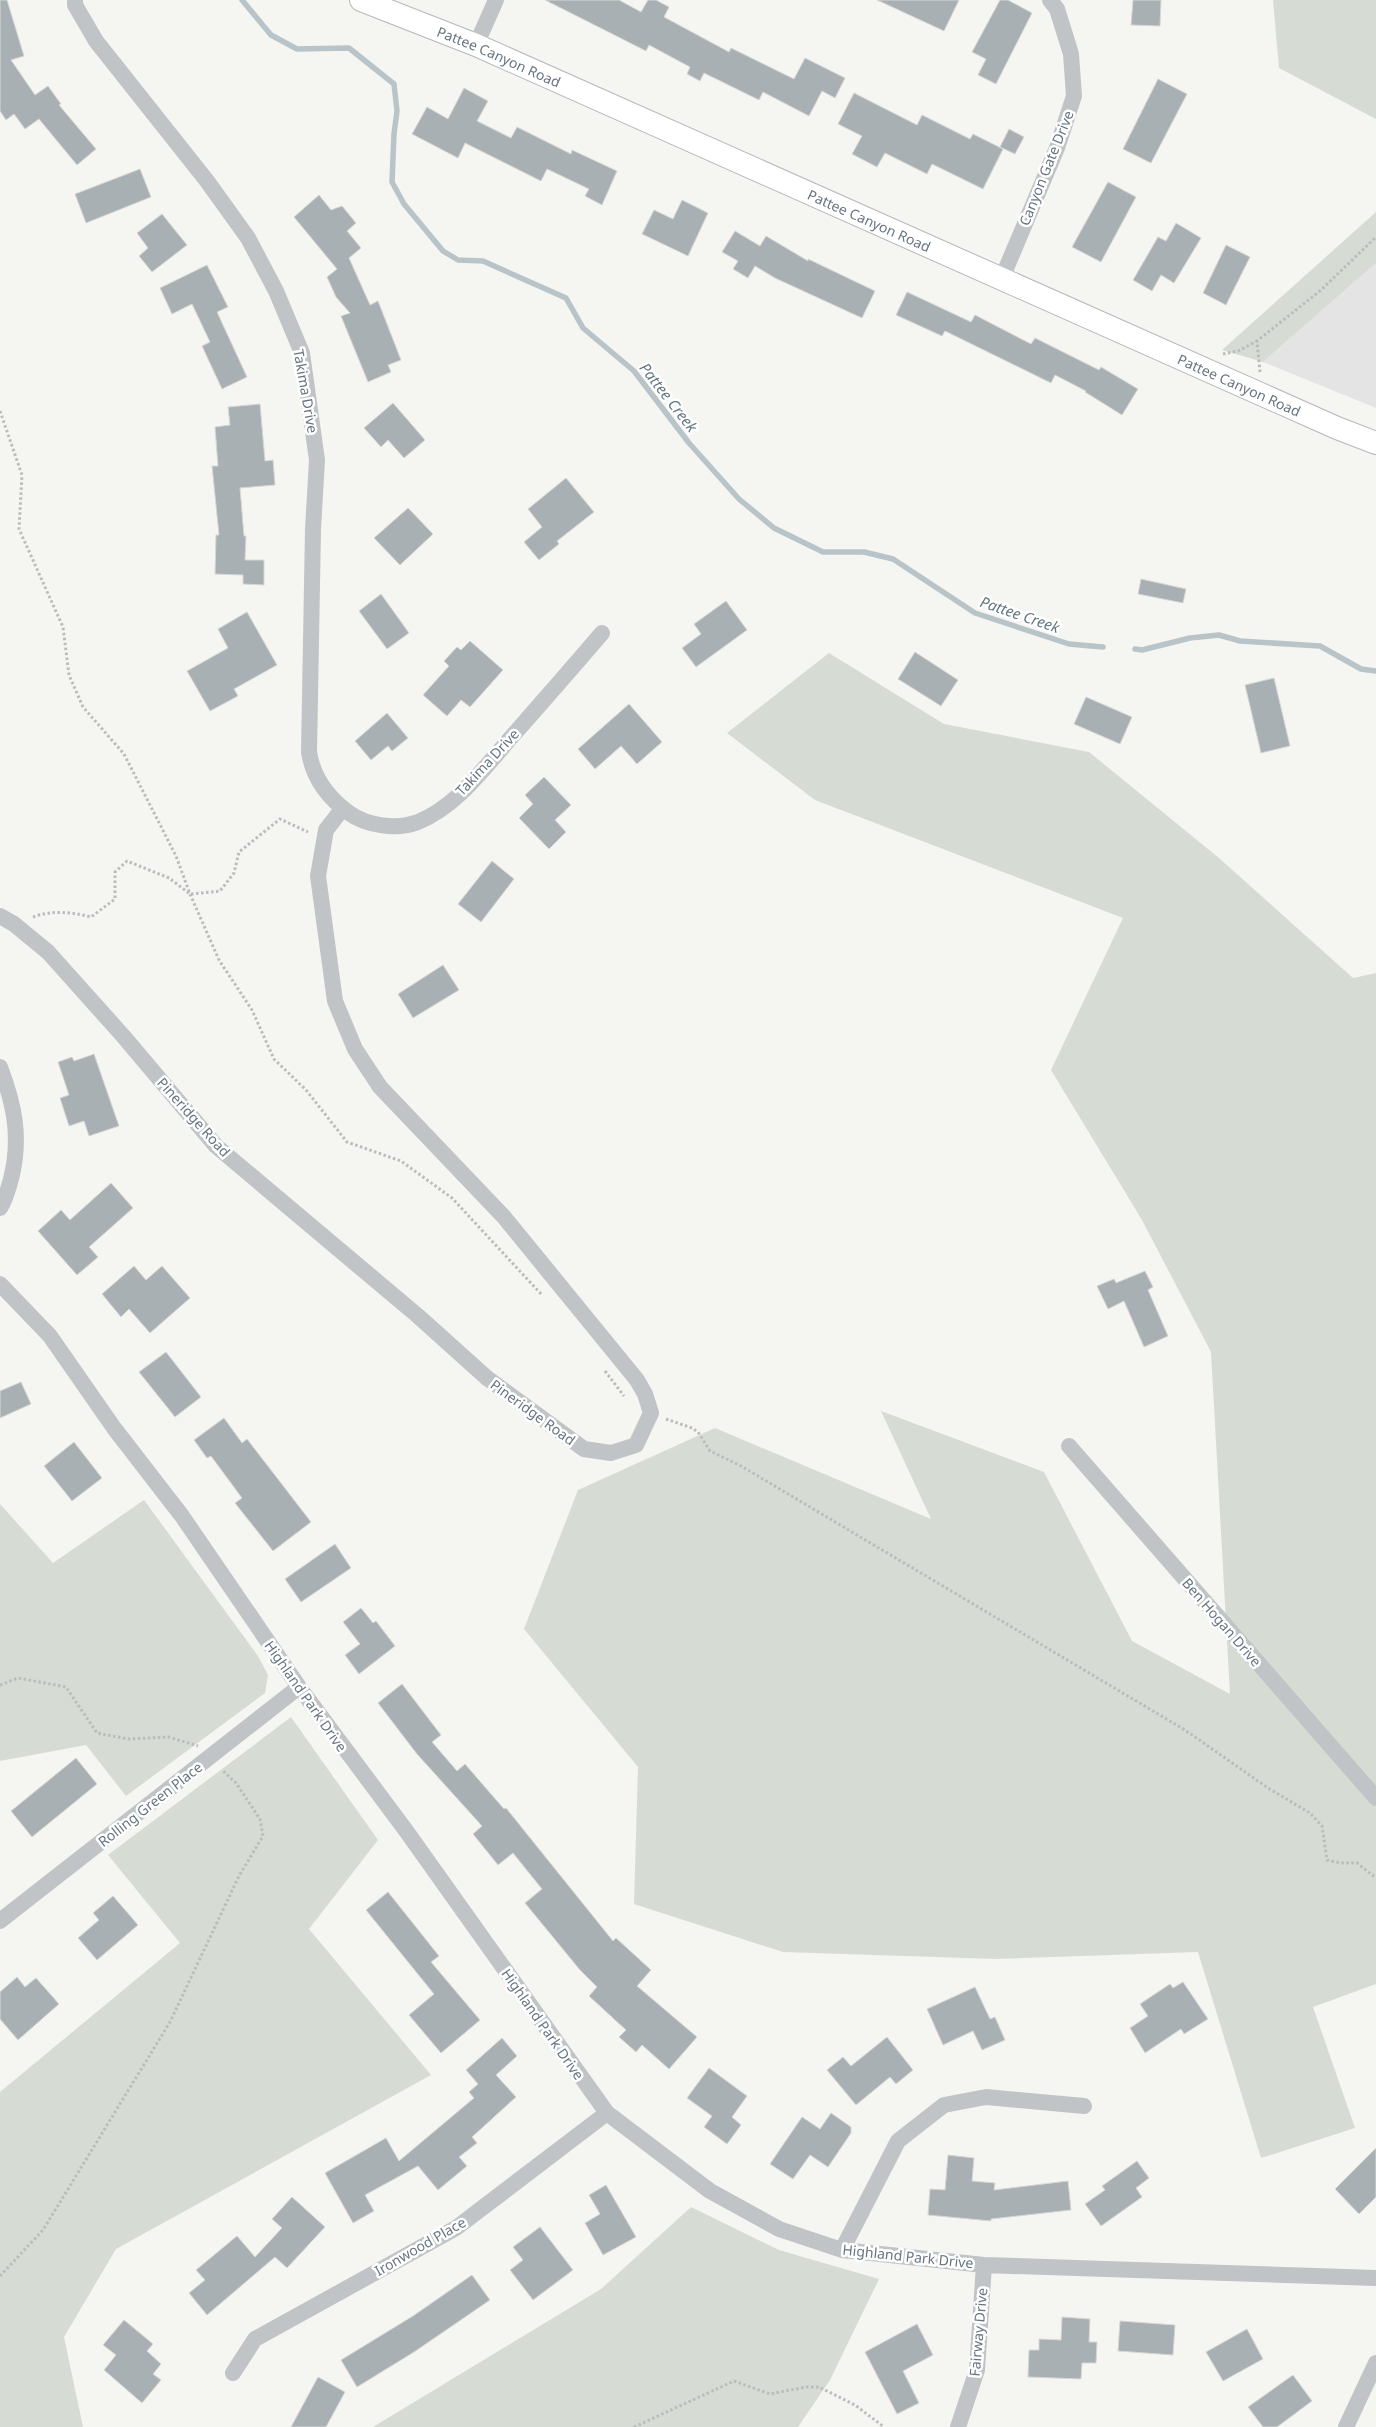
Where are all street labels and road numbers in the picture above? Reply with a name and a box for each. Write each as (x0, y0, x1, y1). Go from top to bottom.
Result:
street label: Pattee Canyon Road (434, 21, 564, 91)
street label: Canyon Gate Drive (1014, 108, 1078, 228)
street label: Pattee Canyon Road (805, 184, 934, 256)
street label: Takima Drive (289, 348, 323, 435)
street label: Pattee Canyon Road (1175, 349, 1304, 420)
street label: Takima Drive (451, 724, 523, 799)
street label: Pineridge Road (153, 1073, 235, 1161)
street label: Pineridge Road (487, 1375, 579, 1449)
street label: Ben Hogan Drive (1178, 1574, 1266, 1670)
street label: Highland Park Drive (261, 1637, 352, 1755)
street label: Rolling Green Place (94, 1757, 206, 1851)
street label: Highland Park Drive (498, 1965, 589, 2083)
street label: Ironwood Place (371, 2212, 469, 2280)
street label: Highland Park Drive (842, 2240, 974, 2272)
street label: Fairway Drive (965, 2287, 991, 2377)

